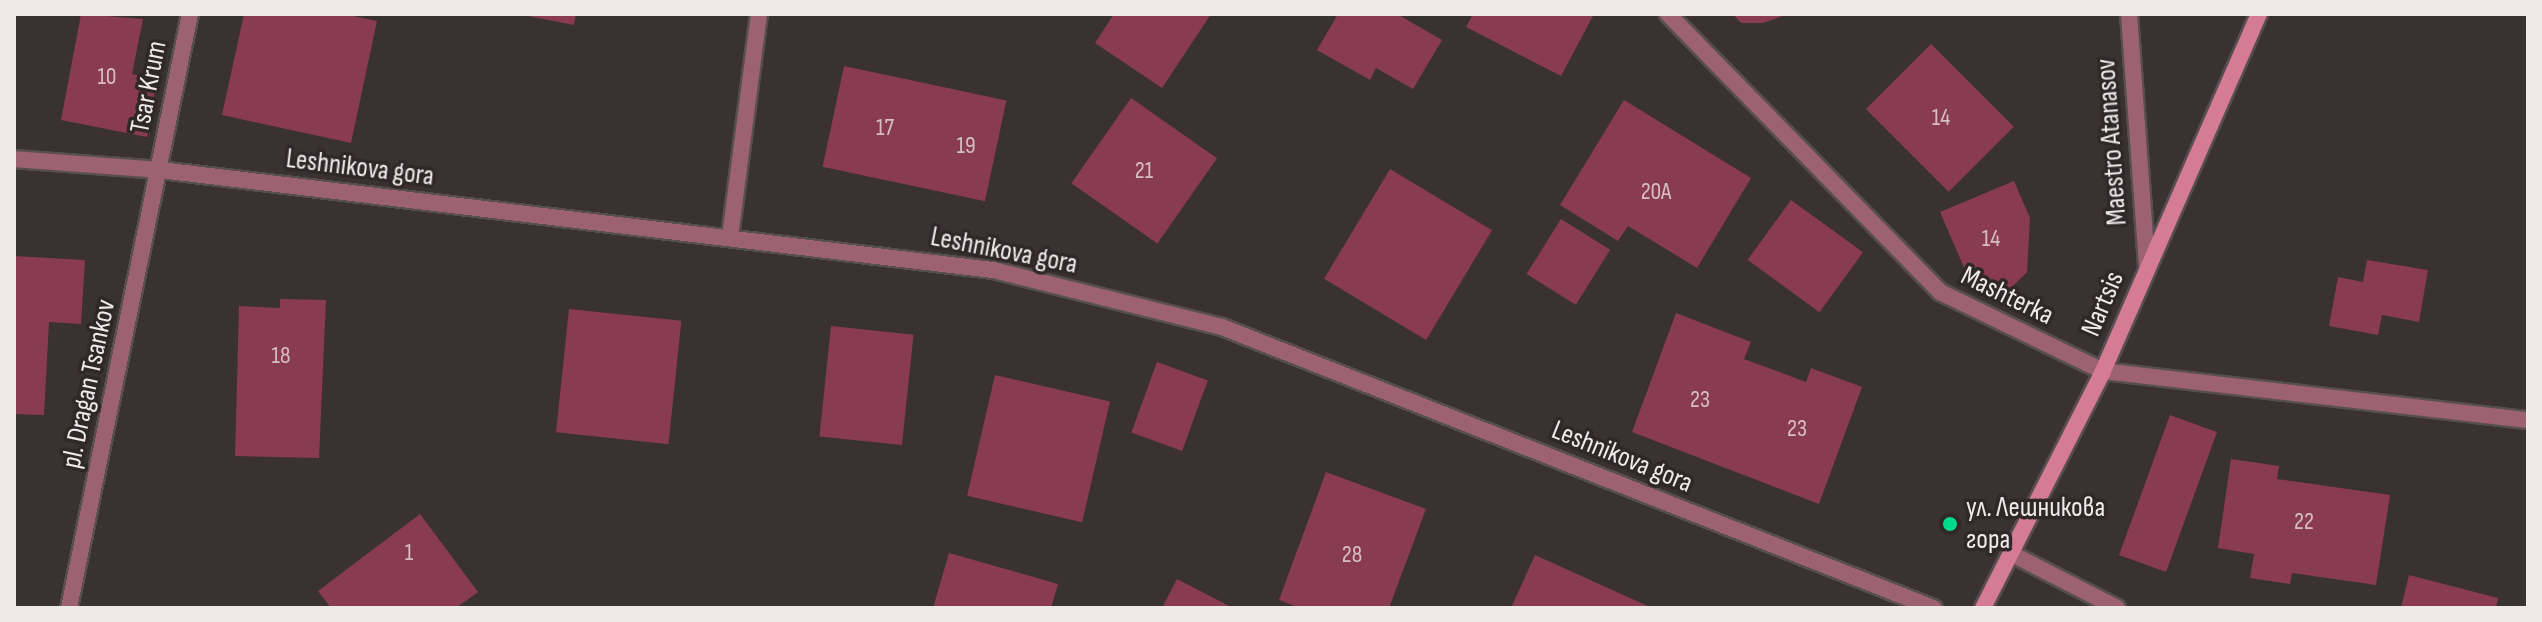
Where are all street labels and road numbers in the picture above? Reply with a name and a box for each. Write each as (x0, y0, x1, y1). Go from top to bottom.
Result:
street label: Tsar Krum (124, 38, 174, 136)
street label: Maestro Atanasov (2089, 57, 2135, 227)
street label: Leshnikova gora (284, 142, 436, 194)
street label: Leshnikova gora (928, 220, 1080, 282)
street label: Mashterka (1955, 259, 2059, 333)
street label: Nartsis (2074, 267, 2132, 341)
street label: pl. Dragan Tsankov (55, 297, 123, 471)
street label: Leshnikova gora (1547, 414, 1697, 500)

